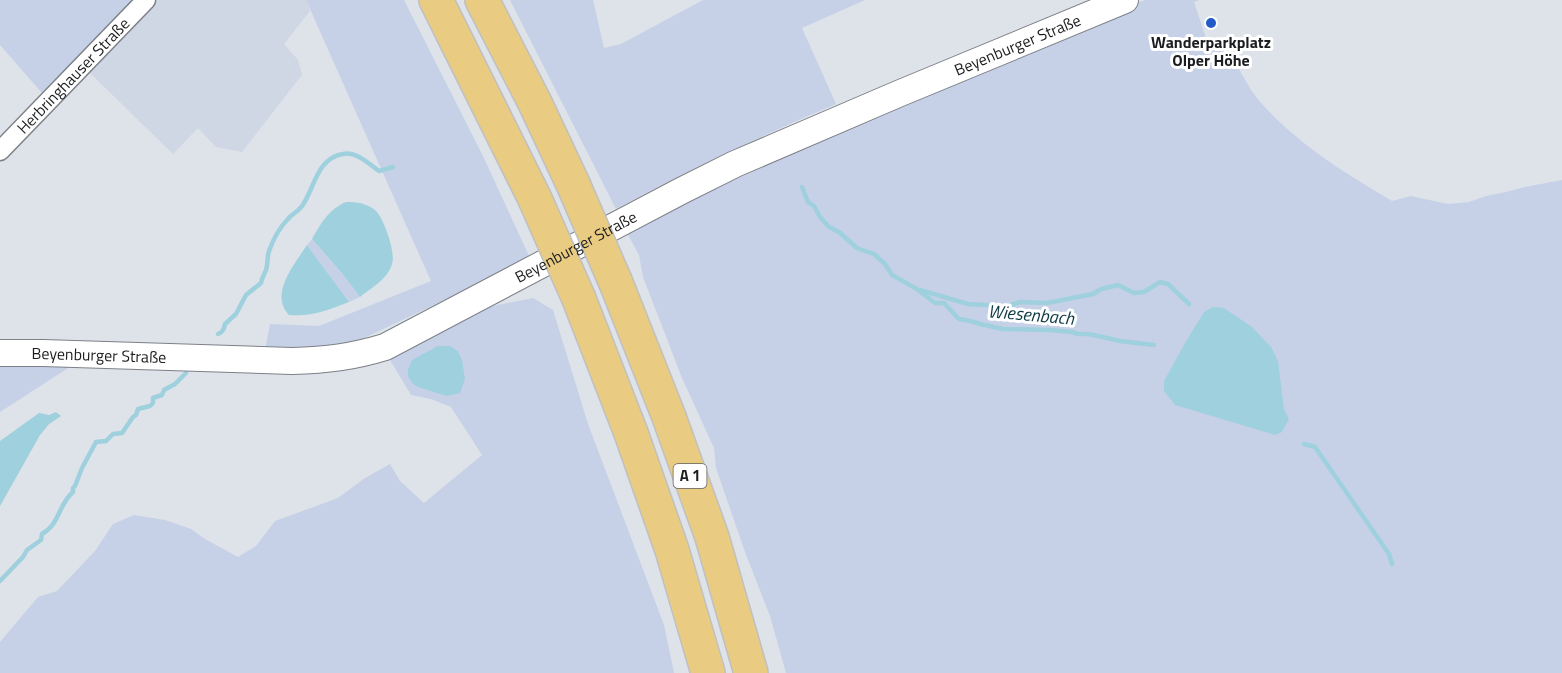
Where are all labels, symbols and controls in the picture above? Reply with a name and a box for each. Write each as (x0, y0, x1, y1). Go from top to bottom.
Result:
street label: Beyenburger Straße (950, 8, 1084, 81)
street label: Herbringhauser Straße (11, 12, 135, 139)
marker: Wanderparkplatz Olper Höhe (1204, 16, 1218, 30)
place label: Wanderparkplatz Olper Höhe (1151, 30, 1271, 72)
street label: Beyenburger Straße (510, 204, 641, 289)
water label: Wiesenbach (987, 297, 1076, 332)
street label: Beyenburger Straße (32, 341, 167, 369)
road number: A 1 (674, 464, 706, 488)

